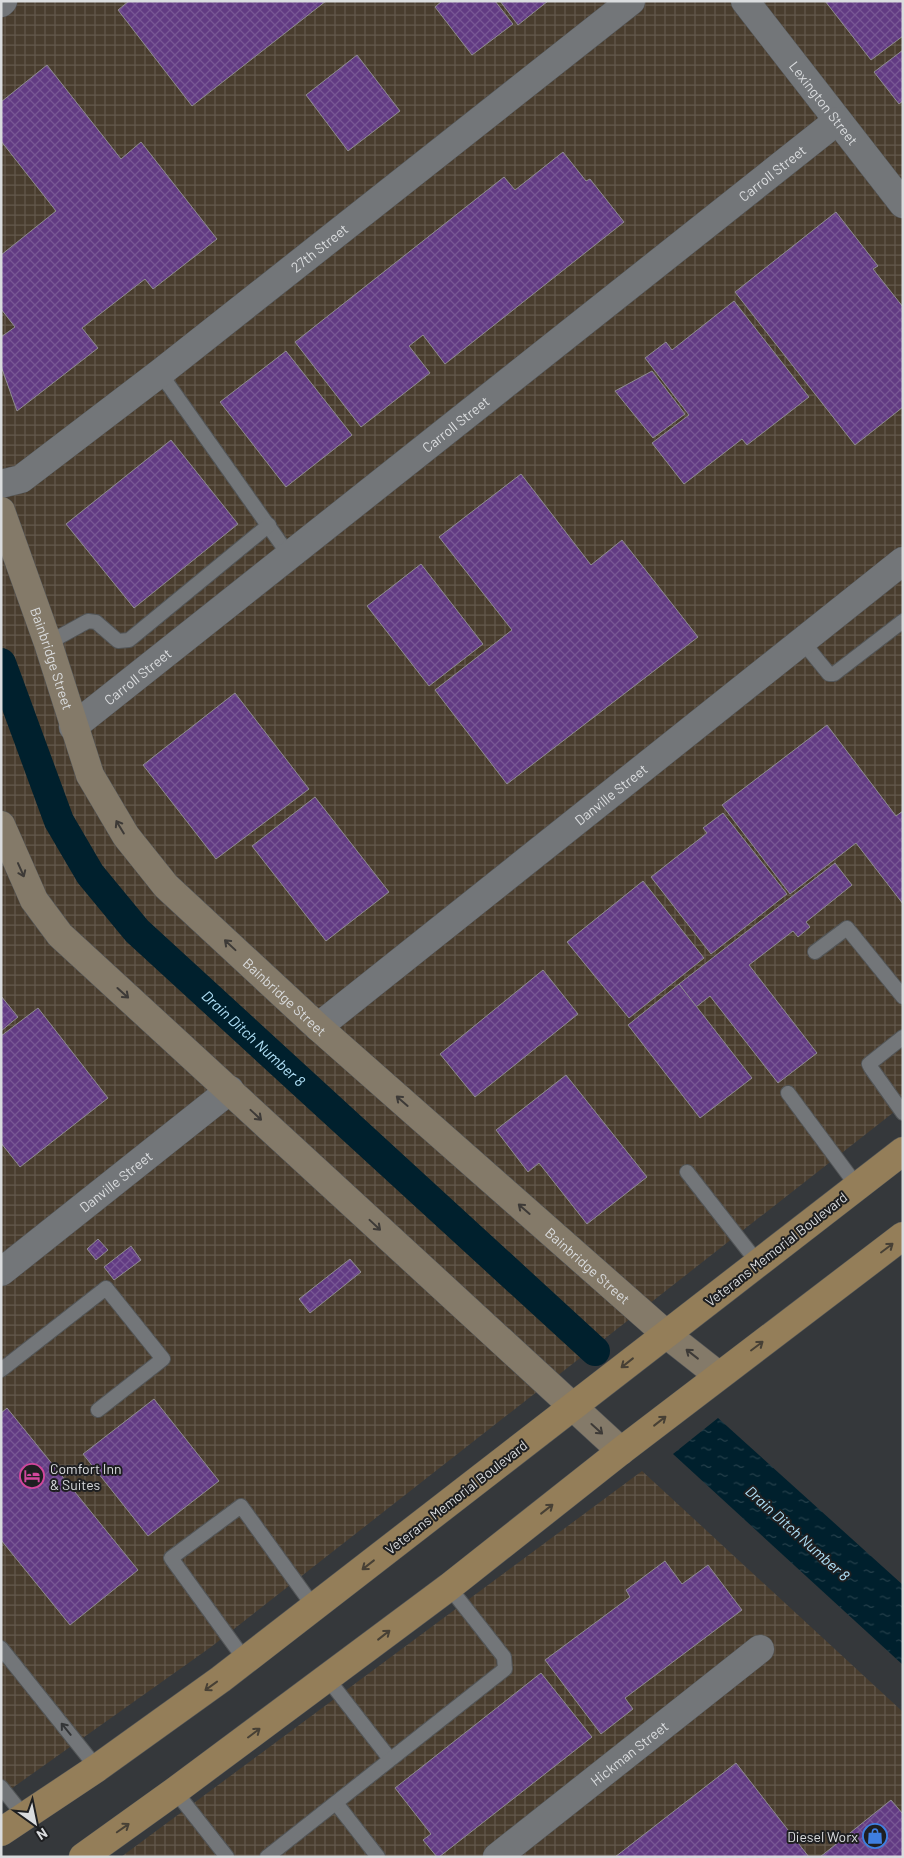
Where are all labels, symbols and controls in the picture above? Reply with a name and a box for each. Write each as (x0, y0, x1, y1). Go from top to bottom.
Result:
street label: Lexington Street (786, 57, 862, 148)
street label: Carroll Street (735, 141, 809, 204)
street label: 27th Street (287, 220, 351, 275)
street label: Carroll Street (418, 392, 492, 456)
street label: Bainbridge Street (27, 605, 77, 712)
street label: Carroll Street (100, 644, 174, 708)
street label: Danville Street (571, 760, 650, 828)
one-way arrow (115, 820, 125, 834)
one-way arrow (16, 862, 26, 877)
one-way arrow (223, 940, 236, 951)
street label: Bainbridge Street (240, 954, 330, 1039)
water label: Drain Ditch Number 8 (198, 986, 309, 1090)
one-way arrow (117, 987, 130, 999)
one-way arrow (396, 1096, 409, 1107)
one-way arrow (250, 1109, 263, 1121)
street label: Danville Street (75, 1147, 155, 1215)
street label: Veterans Memorial Boulevard (702, 1188, 850, 1310)
one-way arrow (518, 1203, 531, 1215)
one-way arrow (369, 1219, 382, 1231)
street label: Bainbridge Street (542, 1223, 634, 1307)
one-way arrow (880, 1242, 893, 1253)
one-way arrow (750, 1340, 763, 1351)
one-way arrow (686, 1349, 699, 1360)
one-way arrow (621, 1358, 634, 1369)
one-way arrow (653, 1415, 666, 1426)
one-way arrow (590, 1423, 603, 1434)
street label: Veterans Memorial Boulevard (382, 1436, 530, 1558)
place label: Comfort Inn & Suites (50, 1460, 122, 1493)
hotel icon: Comfort Inn & Suites (19, 1463, 45, 1489)
water label: Drain Ditch Number 8 (742, 1482, 854, 1585)
one-way arrow (540, 1504, 553, 1515)
one-way arrow (362, 1560, 375, 1571)
one-way arrow (377, 1629, 390, 1640)
one-way arrow (204, 1681, 218, 1691)
street label: Hickman Street (586, 1717, 671, 1789)
one-way arrow (61, 1723, 72, 1736)
one-way arrow (247, 1727, 260, 1738)
north arrow (10, 1798, 60, 1848)
one-way arrow (116, 1823, 129, 1834)
shop icon: Diesel Worx (862, 1823, 888, 1849)
text: N (34, 1825, 51, 1844)
place label: Diesel Worx (787, 1828, 858, 1845)

